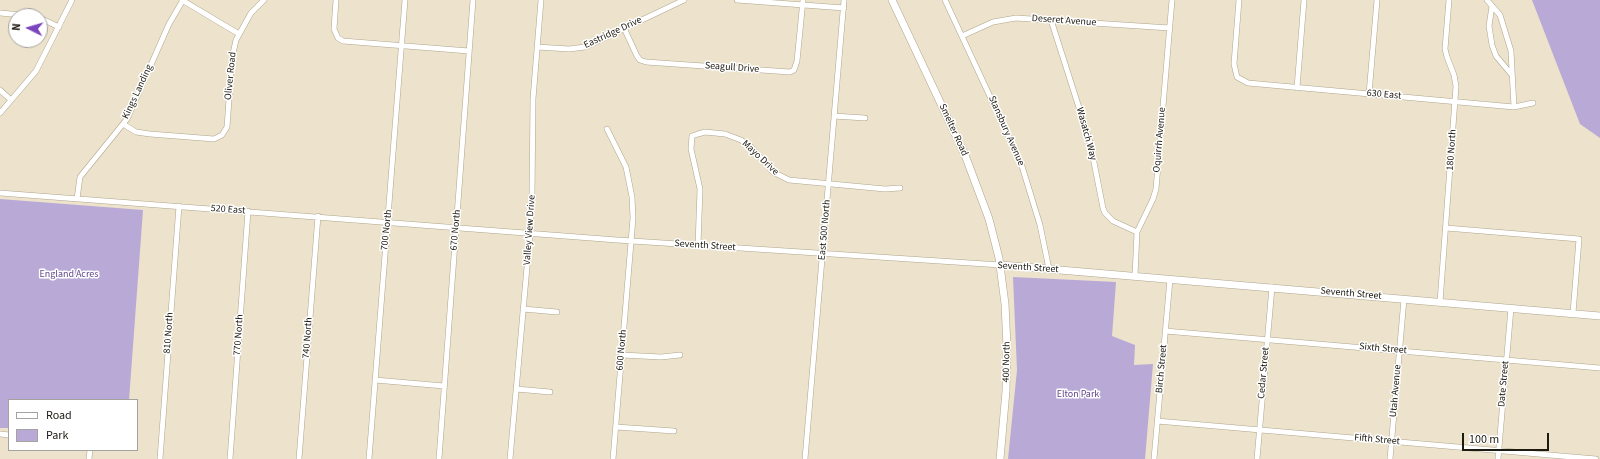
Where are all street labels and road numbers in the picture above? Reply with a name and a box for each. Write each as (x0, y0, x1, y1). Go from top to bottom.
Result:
street label: Deseret Avenue (1031, 13, 1097, 29)
street label: Eastridge Drive (582, 14, 644, 52)
street label: Oliver Road (223, 51, 239, 101)
street label: Seagull Drive (704, 60, 760, 76)
street label: Kings Landing (120, 63, 156, 121)
street label: 630 East (1366, 88, 1402, 102)
street label: Stansbury Avenue (985, 94, 1027, 168)
street label: Smelter Road (936, 102, 970, 158)
street label: Wasatch Way (1073, 106, 1099, 162)
street label: Oquirrh Avenue (1151, 107, 1169, 173)
street label: 180 North (1445, 129, 1459, 171)
street label: Mayo Drive (739, 138, 781, 178)
street label: Valley View Drive (522, 195, 538, 265)
street label: East 500 North (816, 199, 834, 261)
street label: 520 East (210, 203, 246, 217)
street label: 700 North (379, 209, 395, 251)
street label: 670 North (448, 209, 464, 251)
street label: Seventh Street (674, 238, 736, 254)
street label: Seventh Street (997, 260, 1059, 276)
street label: Seventh Street (1320, 285, 1382, 303)
street label: 810 North (162, 312, 176, 354)
street label: 770 North (232, 314, 246, 356)
street label: 740 North (301, 317, 315, 359)
street label: 600 North (614, 329, 630, 371)
street label: 400 North (1001, 341, 1013, 383)
street label: Sixth Street (1359, 341, 1407, 357)
street label: Birch Street (1154, 344, 1170, 394)
street label: Cedar Street (1256, 347, 1272, 399)
street label: Date Street (1496, 360, 1512, 408)
street label: Utah Avenue (1388, 364, 1404, 418)
street label: Fifth Street (1354, 432, 1400, 448)

